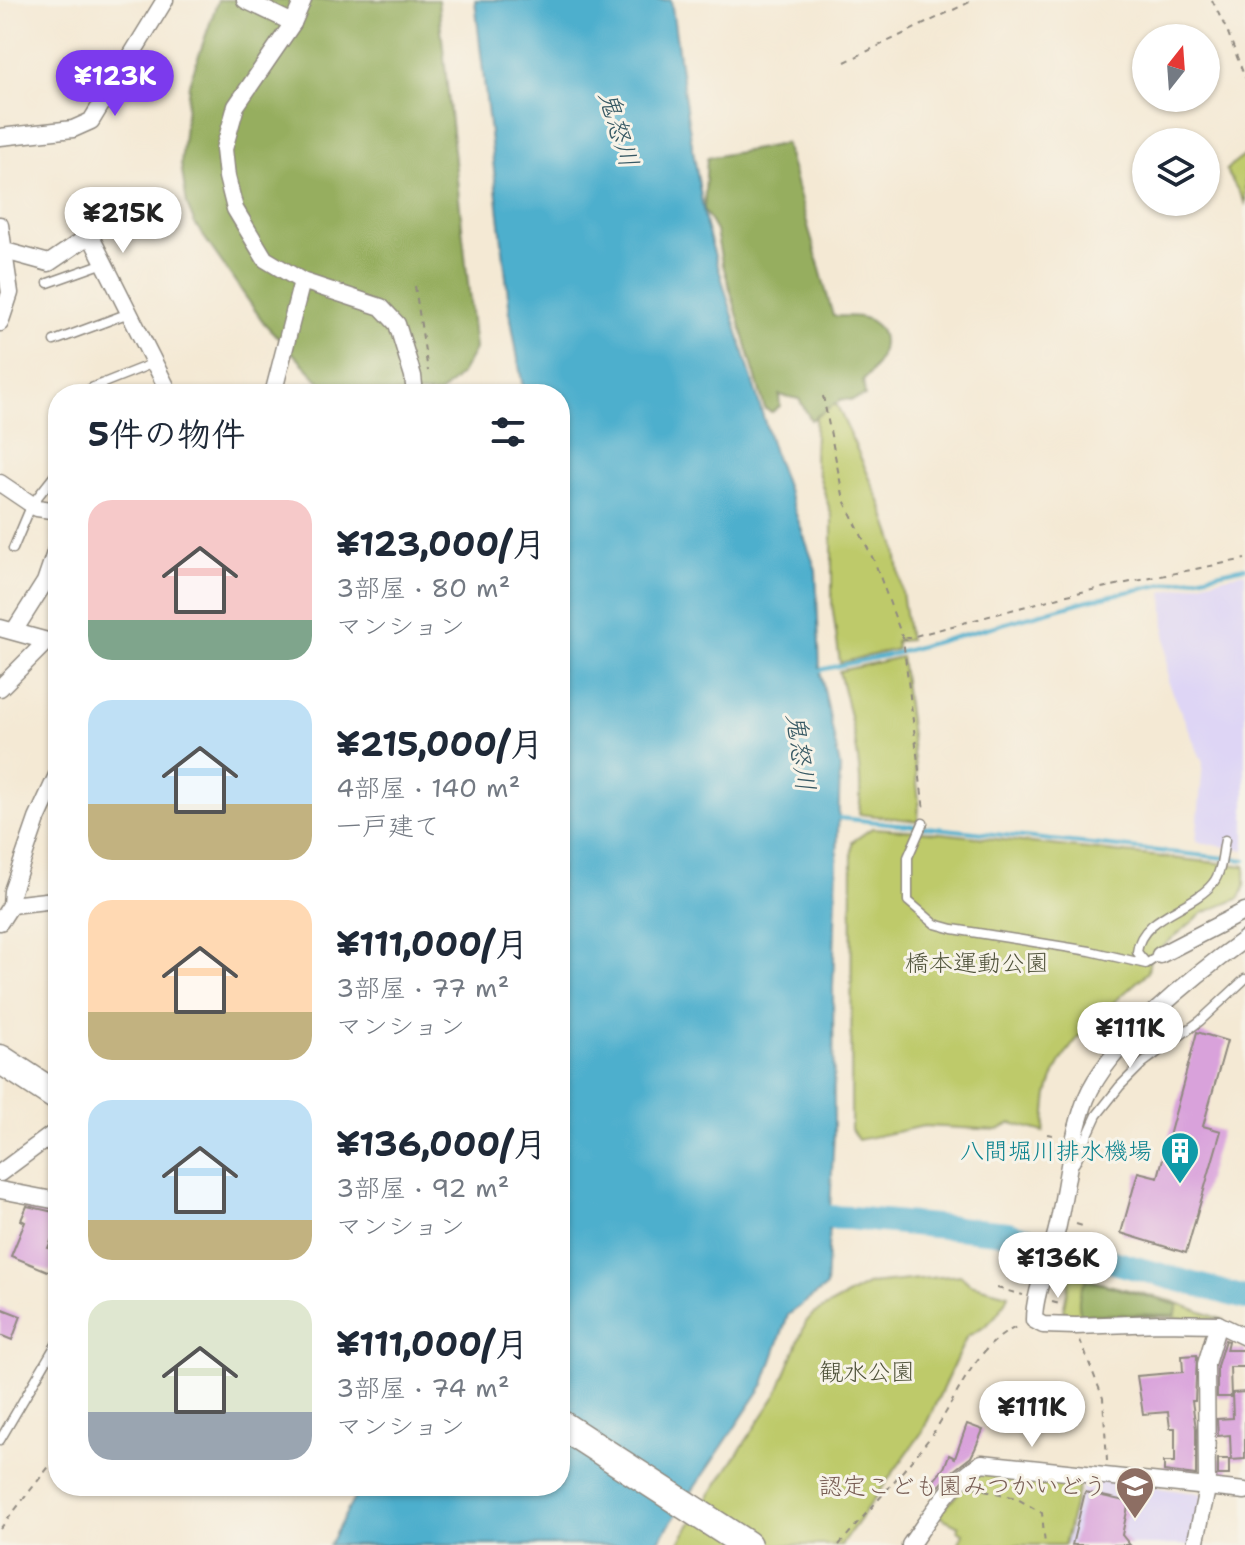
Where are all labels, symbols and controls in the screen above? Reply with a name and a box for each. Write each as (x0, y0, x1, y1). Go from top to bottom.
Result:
north arrow (1132, 24, 1220, 112)
map controls (1132, 24, 1220, 216)
pin: ¥123K (59, 50, 171, 118)
text: ¥123K (74, 58, 156, 93)
water label: 鬼怒川 (591, 86, 648, 171)
button: layers (1132, 128, 1220, 216)
pin: ¥215K (67, 187, 179, 255)
text: ¥215K (83, 195, 163, 230)
icon: filters (486, 410, 530, 454)
text: 5件の物件 (88, 411, 245, 457)
text: ¥123,000/月 (336, 521, 546, 567)
icon: home (152, 532, 248, 628)
text: 3部屋 · 80 m² (336, 570, 510, 605)
text: マンション (336, 608, 465, 643)
water label: 鬼怒川 (779, 711, 824, 793)
text: ¥215,000/月 (336, 721, 544, 767)
icon: home (152, 732, 248, 828)
text: 4部屋 · 140 m² (336, 770, 520, 805)
text: 一戸建て (336, 808, 440, 843)
text: ¥111,000/月 (336, 921, 529, 967)
icon: home (152, 932, 248, 1028)
park label: 橋本運動公園 (905, 947, 1049, 979)
text: 3部屋 · 77 m² (336, 970, 509, 1005)
pin: ¥111K (1074, 1002, 1186, 1070)
text: マンション (336, 1008, 465, 1043)
text: ¥111K (1095, 1010, 1165, 1045)
text: ¥136,000/月 (336, 1121, 547, 1167)
building icon: 八間堀川排水機場 (1159, 1130, 1201, 1185)
icon: home (152, 1132, 248, 1228)
place label: 八間堀川排水機場 (960, 1135, 1152, 1167)
text: 3部屋 · 92 m² (336, 1170, 510, 1205)
text: マンション (336, 1208, 465, 1243)
pin: ¥136K (1002, 1232, 1114, 1300)
text: ¥136K (1016, 1240, 1100, 1275)
text: ¥111,000/月 (336, 1321, 529, 1367)
icon: home (152, 1332, 248, 1428)
park label: 観水公園 (819, 1356, 915, 1388)
text: 3部屋 · 74 m² (336, 1370, 510, 1405)
pin: ¥111K (976, 1381, 1088, 1449)
text: ¥111K (997, 1389, 1067, 1424)
text: マンション (336, 1408, 465, 1443)
school or university icon: 認定こども園みつかいどう (1114, 1465, 1156, 1520)
place label: 認定こども園みつかいどう (819, 1470, 1107, 1502)

